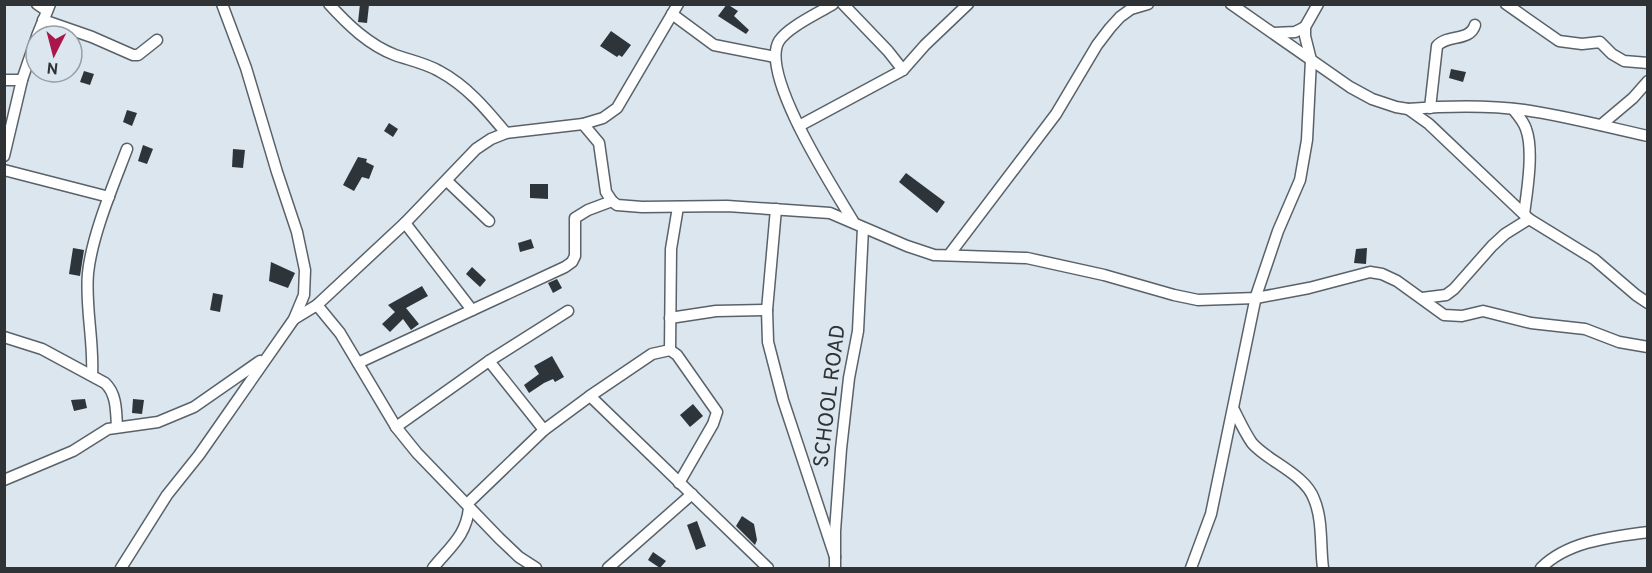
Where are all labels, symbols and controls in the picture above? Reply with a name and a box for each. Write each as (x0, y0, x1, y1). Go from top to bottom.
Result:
north arrow (24, 24, 84, 84)
text: N (46, 56, 59, 77)
street label: SCHOOL ROAD (808, 323, 853, 469)

